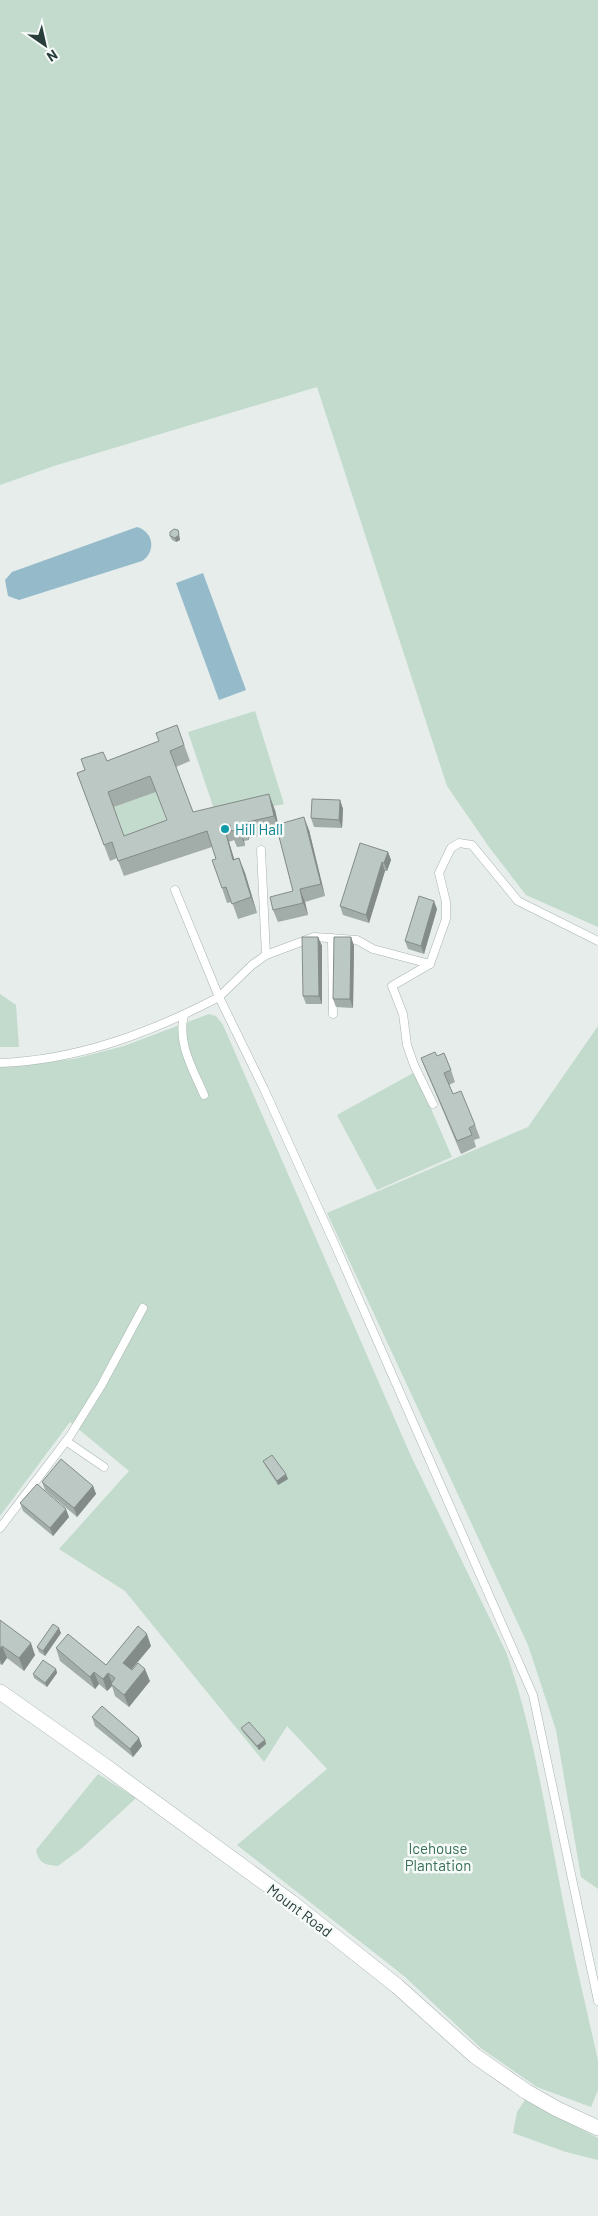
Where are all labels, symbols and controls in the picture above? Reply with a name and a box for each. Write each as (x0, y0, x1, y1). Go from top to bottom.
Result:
north arrow (20, 20, 70, 70)
text: N (44, 47, 61, 66)
place label: Hill Hall (235, 820, 283, 838)
marker: Hill Hall (219, 823, 231, 835)
park label: Icehouse Plantation (405, 1839, 471, 1874)
street label: Mount Road (264, 1880, 336, 1940)

